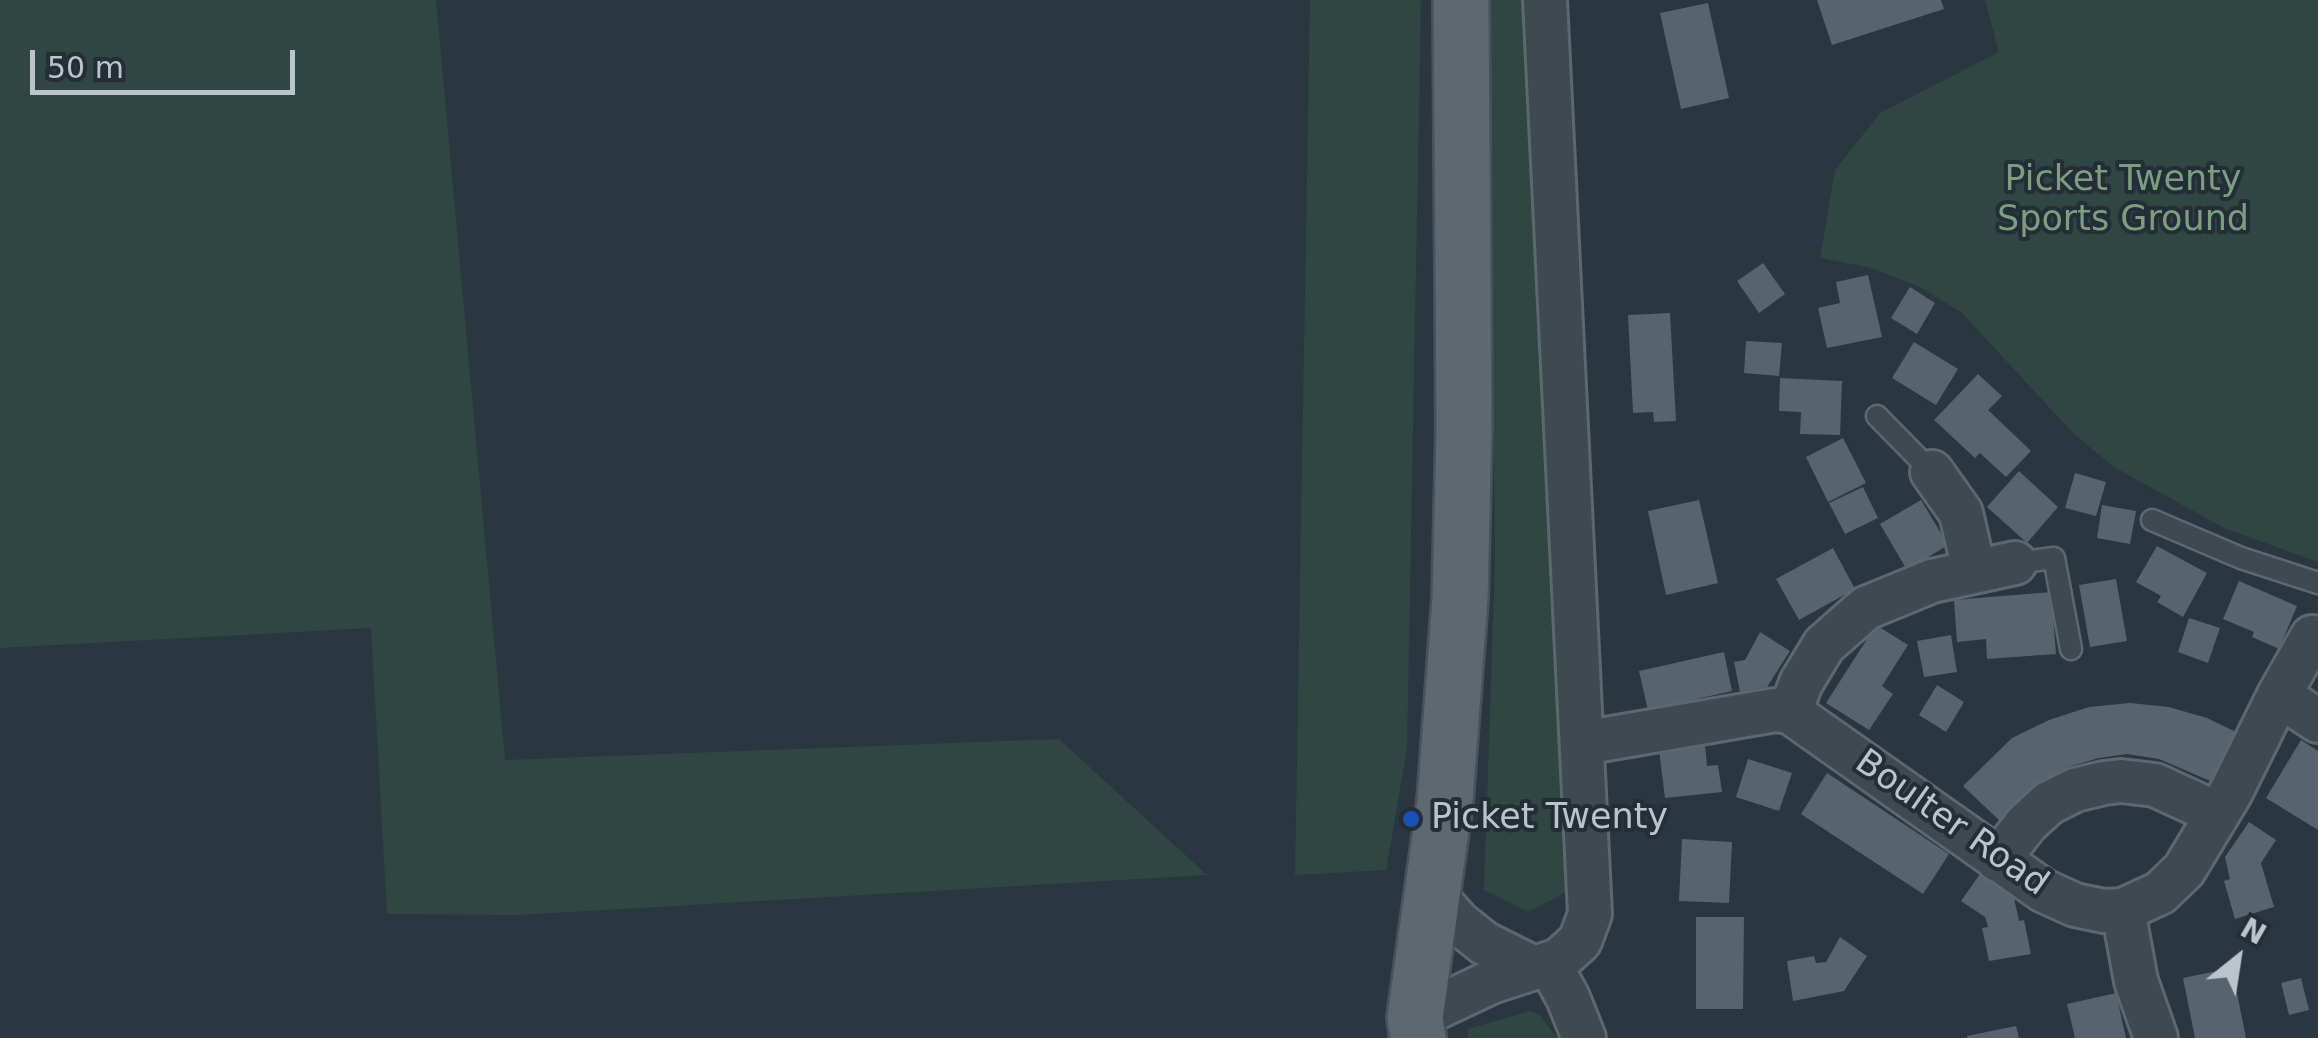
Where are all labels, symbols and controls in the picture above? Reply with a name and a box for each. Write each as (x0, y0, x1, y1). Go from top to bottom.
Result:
scale bar (35, 30, 300, 92)
text: 50 m (47, 50, 124, 85)
park label: Picket Twenty Sports Ground (1997, 160, 2249, 242)
street label: Boulter Road (1846, 742, 2056, 906)
place label: Picket Twenty (1431, 798, 1668, 840)
marker: Picket Twenty (1400, 808, 1422, 830)
north arrow (2188, 908, 2288, 1008)
text: N (2235, 911, 2272, 952)

